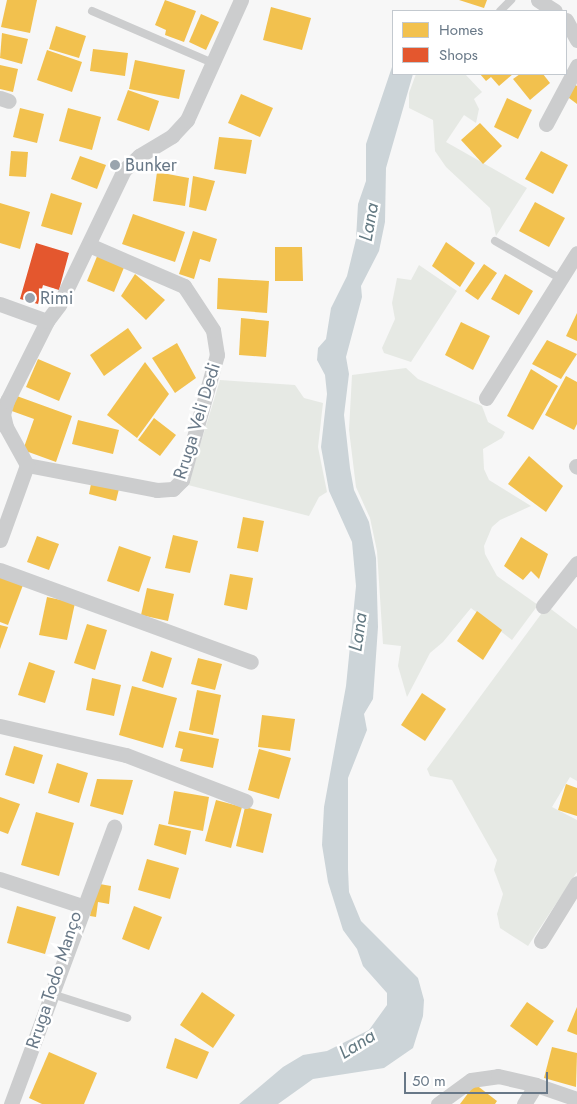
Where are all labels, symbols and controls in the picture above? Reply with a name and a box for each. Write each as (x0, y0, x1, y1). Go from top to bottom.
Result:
legend (392, 10, 567, 75)
text: Homes (439, 19, 483, 41)
text: Shops (439, 44, 478, 66)
place label: Bunker (125, 154, 177, 176)
marker: Bunker (109, 159, 121, 171)
water label: Lana (354, 201, 384, 243)
place label: Rimi (40, 287, 73, 309)
marker: Rimi (24, 292, 36, 304)
street label: Rruga Veli Dedi (169, 360, 225, 482)
water label: Lana (344, 611, 372, 653)
street label: Rruga Todo Manço (22, 909, 86, 1051)
water label: Lana (334, 1024, 380, 1064)
scale bar (407, 1062, 551, 1094)
text: 50 m (412, 1070, 446, 1092)

